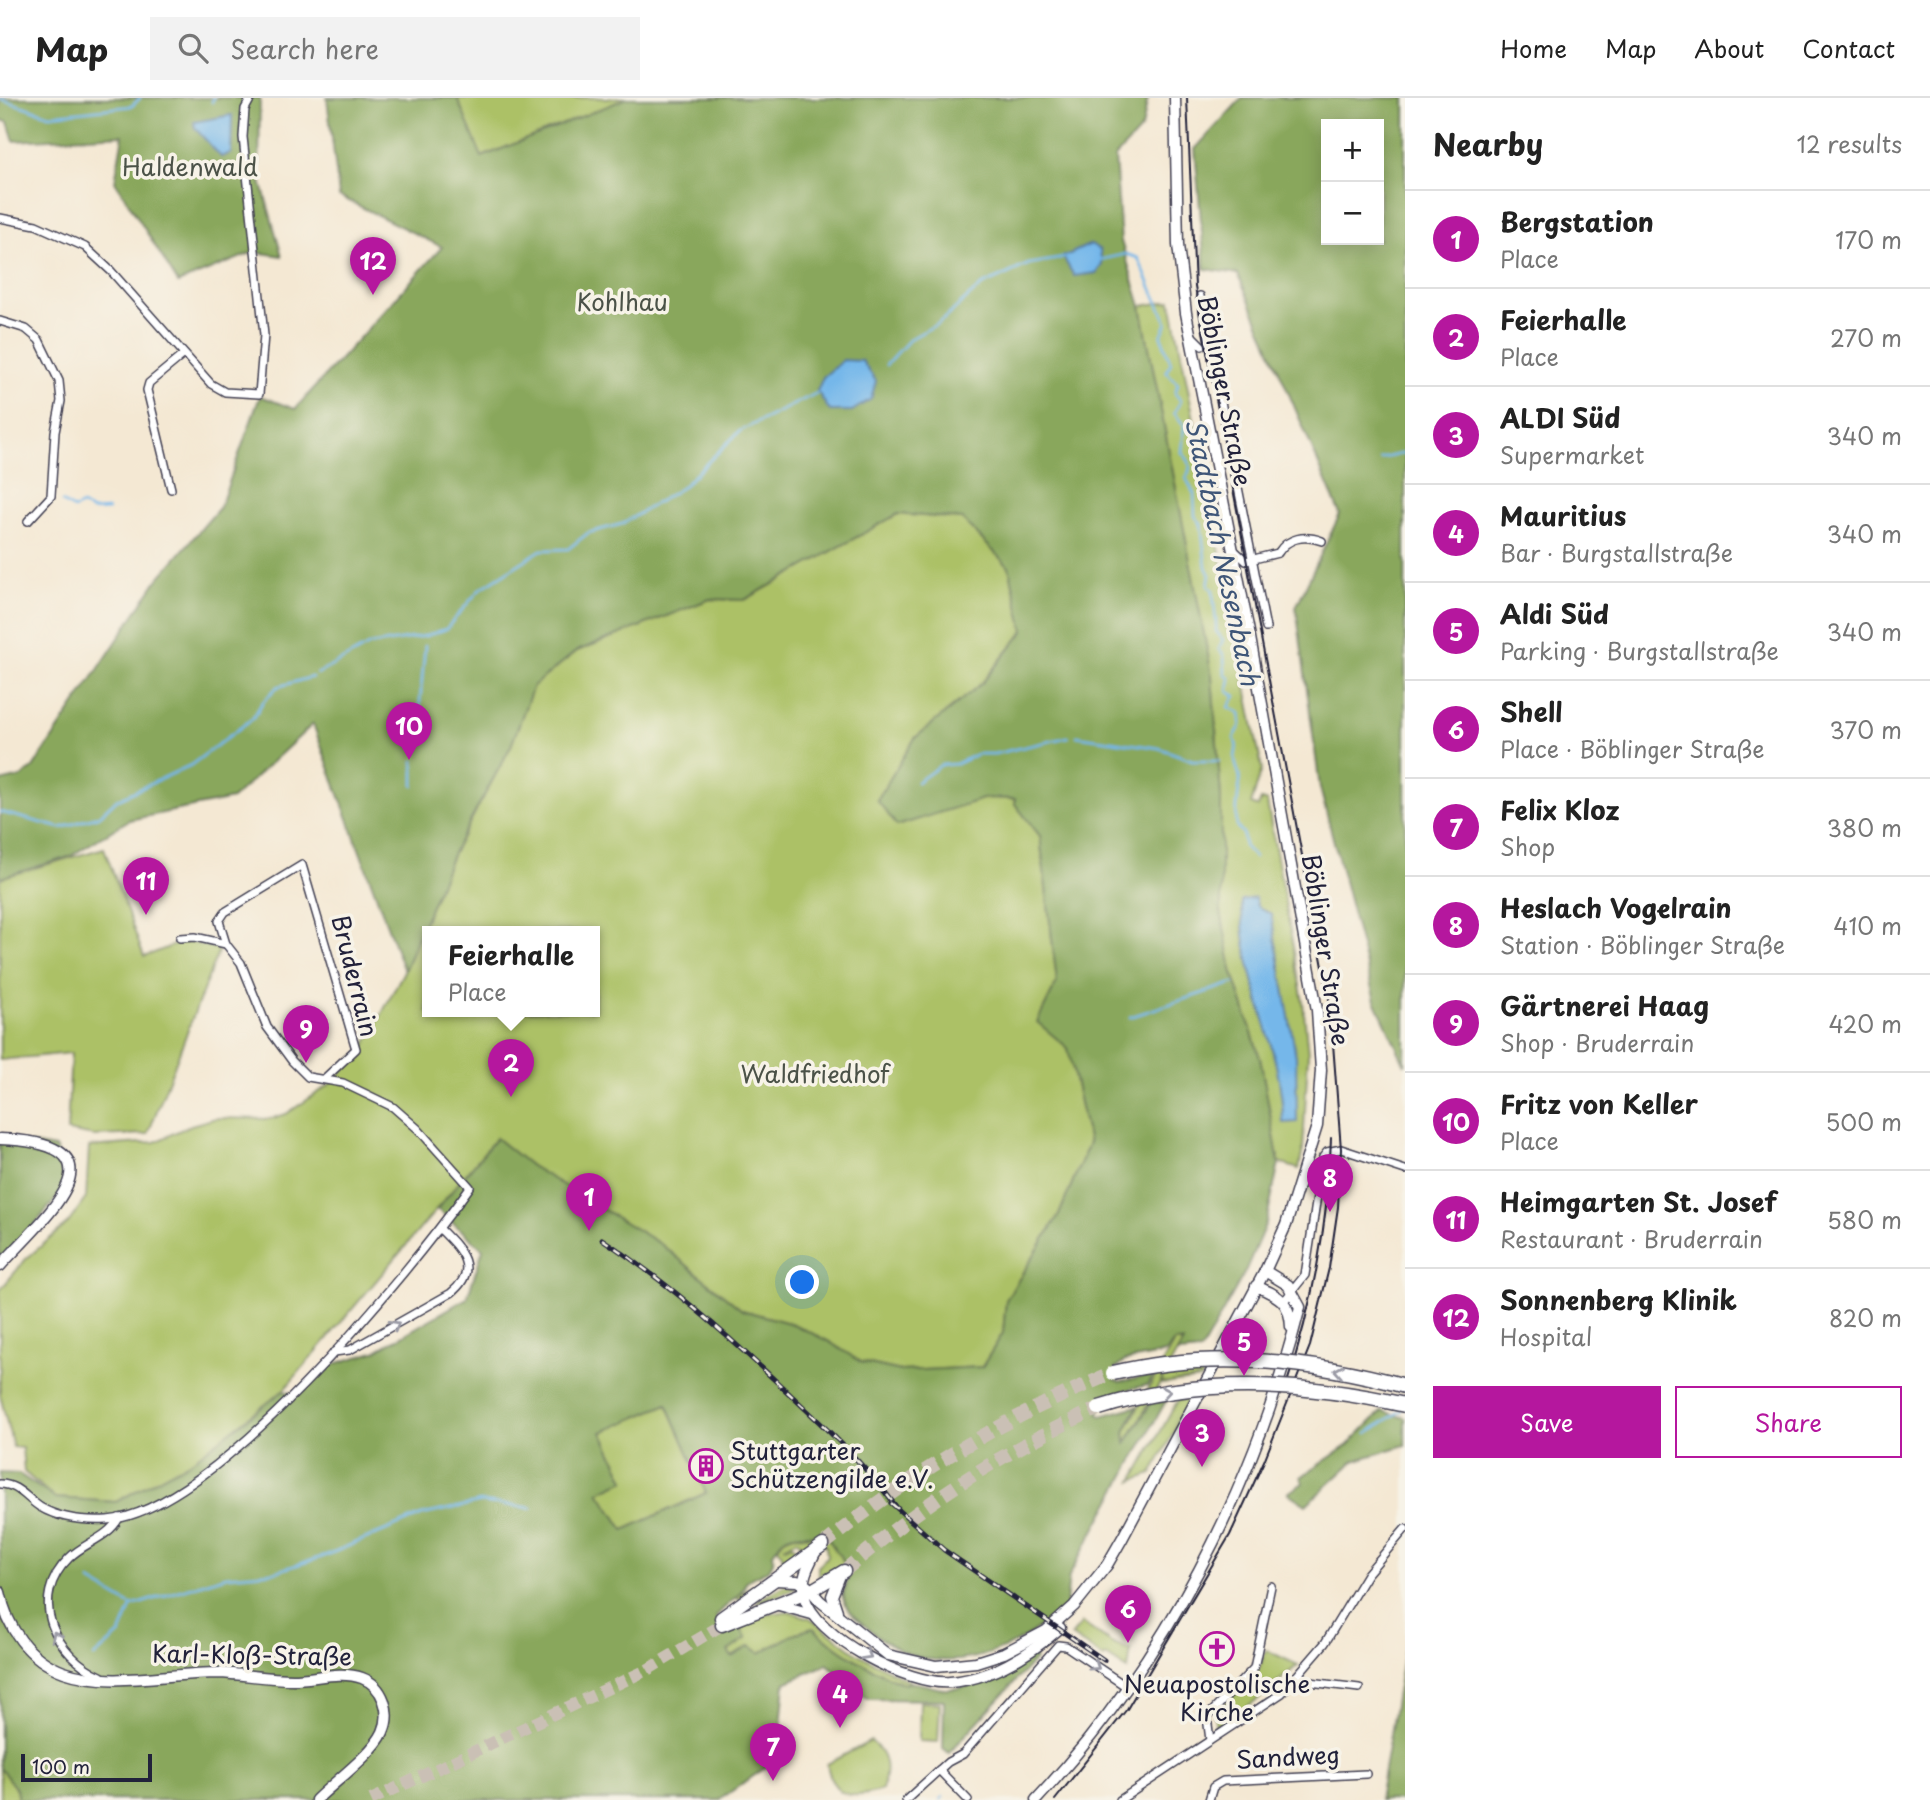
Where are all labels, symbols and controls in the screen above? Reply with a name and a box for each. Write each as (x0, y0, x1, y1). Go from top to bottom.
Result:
search box (150, 17, 640, 80)
text: Map (35, 23, 108, 73)
icon: search (174, 29, 212, 67)
text: Search here (230, 29, 379, 68)
text: Home (1500, 30, 1567, 66)
text: Map (1605, 30, 1656, 66)
text: About (1694, 30, 1764, 66)
text: Contact (1802, 30, 1895, 66)
map controls (1321, 119, 1384, 245)
button: + (1321, 119, 1384, 182)
text: Nearby (1433, 121, 1543, 166)
text: 12 results (1796, 126, 1902, 161)
park label: Haldenwald (122, 148, 258, 184)
button: − (1321, 182, 1384, 245)
text: Bergstation (1500, 202, 1654, 241)
text: 1 (1451, 222, 1462, 257)
text: 170 m (1835, 222, 1902, 257)
pin: 12 (350, 237, 396, 295)
text: Place (1500, 241, 1559, 276)
park label: Kohlhau (576, 283, 668, 319)
street label: Böblinger Straße (1190, 292, 1262, 489)
text: Feierhalle (1500, 300, 1626, 339)
text: 2 (1448, 320, 1464, 355)
text: 270 m (1830, 320, 1902, 355)
text: Place (1500, 339, 1559, 374)
text: ALDI Süd (1500, 398, 1620, 437)
water label: Stadtbach Nesenbach (1176, 414, 1271, 690)
text: 3 (1448, 418, 1464, 453)
text: 340 m (1827, 418, 1902, 453)
text: Supermarket (1500, 437, 1644, 472)
text: Mauritius (1500, 496, 1626, 535)
text: 4 (1448, 516, 1464, 551)
text: 340 m (1827, 516, 1902, 551)
text: Bar · Burgstallstraße (1500, 535, 1733, 570)
text: Aldi Süd (1500, 594, 1609, 633)
text: 5 (1449, 614, 1463, 649)
text: 340 m (1827, 614, 1902, 649)
text: Parking · Burgstallstraße (1500, 633, 1779, 668)
text: Shell (1500, 692, 1563, 731)
pin: 10 (386, 702, 432, 760)
text: 6 (1448, 712, 1464, 747)
text: 370 m (1829, 712, 1902, 747)
text: Place · Böblinger Straße (1500, 731, 1765, 766)
text: Felix Kloz (1500, 790, 1620, 829)
text: 7 (1449, 810, 1463, 845)
text: 380 m (1827, 810, 1902, 845)
text: Shop (1500, 829, 1555, 864)
street label: Böblinger Straße (1294, 851, 1360, 1048)
pin: 11 (123, 857, 169, 915)
text: Heslach Vogelrain (1500, 888, 1732, 927)
text: 8 (1449, 908, 1463, 943)
text: 410 m (1833, 908, 1902, 943)
street label: Bruderrain (323, 911, 388, 1040)
popup (422, 926, 600, 1017)
text: Station · Böblinger Straße (1500, 927, 1785, 962)
text: Feierhalle (448, 935, 574, 974)
text: Place (448, 974, 507, 1009)
text: Gärtnerei Haag (1500, 986, 1709, 1025)
pin: 9 (283, 1005, 329, 1063)
text: 9 (1449, 1006, 1463, 1041)
text: 420 m (1828, 1006, 1902, 1041)
text: Shop · Bruderrain (1500, 1025, 1694, 1060)
pin: 2 (488, 1039, 534, 1097)
park label: Waldfriedhof (740, 1055, 891, 1091)
text: Fritz von Keller (1500, 1084, 1698, 1123)
text: 10 (1442, 1104, 1470, 1139)
text: 500 m (1825, 1104, 1902, 1139)
text: Place (1500, 1123, 1559, 1158)
pin: 8 (1307, 1154, 1353, 1212)
pin: 1 (566, 1173, 612, 1231)
text: Heimgarten St. Josef (1500, 1182, 1777, 1221)
text: 11 (1446, 1202, 1466, 1237)
text: 580 m (1827, 1202, 1902, 1237)
text: Restaurant · Bruderrain (1500, 1221, 1763, 1256)
your location (785, 1265, 819, 1299)
text: Sonnenberg Klinik (1500, 1280, 1737, 1319)
text: 12 (1442, 1300, 1470, 1335)
text: 820 m (1829, 1300, 1902, 1335)
pin: 5 (1221, 1318, 1267, 1376)
text: Hospital (1500, 1319, 1592, 1354)
one-way arrow (388, 1320, 400, 1333)
one-way arrow (1333, 1364, 1344, 1379)
one-way arrow (1160, 1385, 1171, 1400)
button: Save (1433, 1386, 1661, 1458)
button: Share (1675, 1386, 1902, 1458)
pin: 3 (1179, 1409, 1225, 1467)
place label: Stuttgarter Schützengilde e.V. (730, 1432, 934, 1496)
building icon: Stuttgarter Schützengilde e.V. (687, 1447, 725, 1485)
pin: 6 (1105, 1585, 1151, 1643)
church icon: Neuapostolische Kirche (1198, 1630, 1236, 1668)
one-way arrow (51, 1631, 64, 1644)
street label: Karl-Kloß-Straße (152, 1634, 352, 1674)
one-way arrow (859, 1647, 872, 1660)
one-way arrow (1087, 1657, 1100, 1670)
place label: Neuapostolische Kirche (1124, 1665, 1310, 1729)
pin: 4 (817, 1670, 863, 1728)
pin: 7 (750, 1723, 796, 1781)
street label: Sandweg (1235, 1735, 1341, 1777)
scale bar (21, 1751, 152, 1783)
text: 100 m (32, 1752, 90, 1780)

